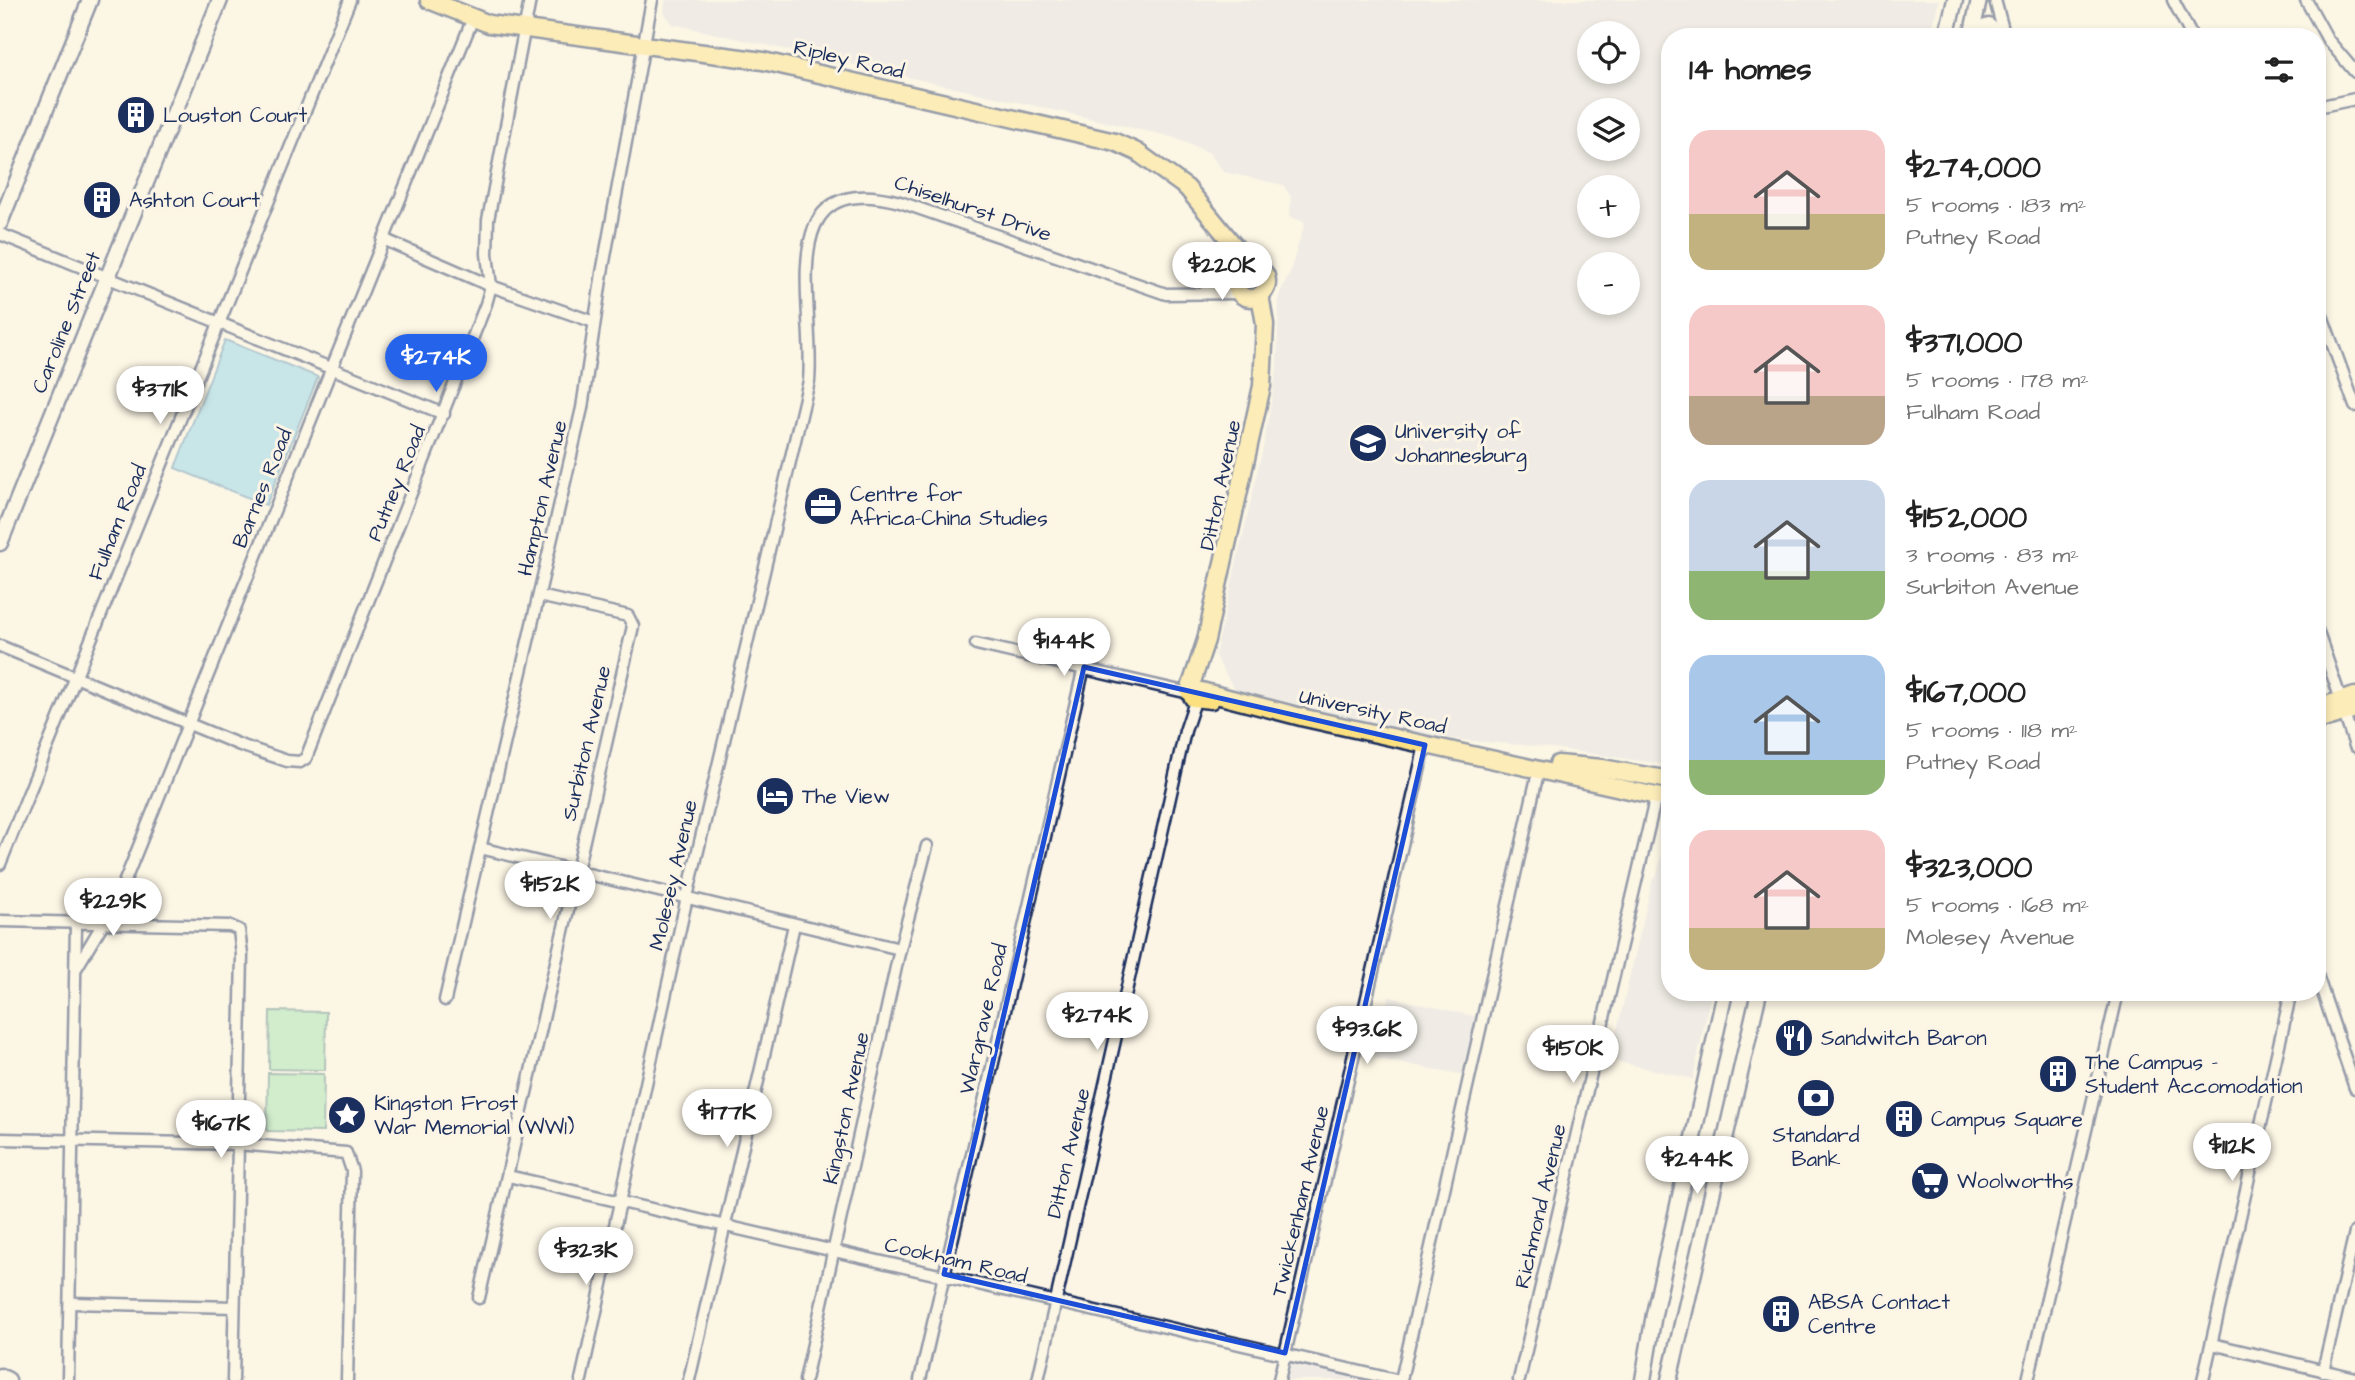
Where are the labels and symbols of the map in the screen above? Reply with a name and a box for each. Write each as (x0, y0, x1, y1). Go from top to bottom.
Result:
street label: Ripley Road (790, 33, 907, 88)
building icon: Louston Court (115, 94, 157, 136)
place label: Louston Court (163, 101, 308, 130)
street label: Chiselhurst Drive (890, 168, 1055, 249)
building icon: Ashton Court (81, 179, 123, 221)
place label: Ashton Court (129, 186, 261, 215)
pin: $220K (1173, 243, 1271, 302)
street label: Caroline Street (25, 247, 108, 397)
pin: $274K (387, 334, 485, 394)
pin: $371K (111, 366, 209, 426)
street label: Hampton Avenue (510, 417, 575, 579)
street label: Ditton Avenue (1193, 417, 1248, 553)
place label: University of Johannesburg (1395, 417, 1527, 472)
street label: Putney Road (360, 421, 435, 546)
school or university icon: University of Johannesburg (1347, 422, 1389, 464)
street label: Barnes Road (225, 424, 300, 552)
street label: Fulham Road (81, 460, 154, 584)
place label: Centre for Africa-China Studies (850, 480, 1048, 533)
office icon: Centre for Africa-China Studies (802, 485, 844, 527)
pin: $144K (1015, 618, 1113, 678)
street label: Surbiton Avenue (555, 663, 618, 823)
street label: University Road (1296, 682, 1449, 743)
hotel icon: The View (754, 775, 796, 817)
place label: The View (802, 782, 890, 811)
street label: Molesey Avenue (642, 797, 707, 954)
pin: $152K (501, 862, 599, 921)
pin: $229K (64, 878, 162, 938)
street label: Wargrave Road (952, 941, 1017, 1098)
pin: $274K (1048, 992, 1146, 1052)
pin: $93.6K (1310, 1006, 1424, 1066)
restaurant icon: Sandwitch Baron (1773, 1017, 1815, 1059)
place label: Sandwitch Baron (1821, 1024, 1987, 1053)
pin: $150K (1524, 1026, 1622, 1085)
street label: Kingston Avenue (816, 1029, 879, 1187)
place label: The Campus - Student Accomodation (2085, 1048, 2303, 1101)
building icon: The Campus - Student Accomodation (2037, 1053, 2079, 1095)
bank icon: Standard Bank (1795, 1077, 1837, 1119)
street label: Ditton Avenue (1039, 1085, 1098, 1221)
place label: Kingston Frost War Memorial (WW1) (374, 1089, 574, 1142)
pin: $177K (678, 1090, 776, 1149)
place icon: Kingston Frost War Memorial (WW1) (326, 1094, 368, 1136)
building icon: Campus Square (1883, 1098, 1925, 1140)
pin: $167K (172, 1100, 270, 1160)
street label: Twickenham Avenue (1264, 1103, 1337, 1300)
place label: Campus Square (1931, 1105, 2083, 1135)
street label: Richmond Avenue (1507, 1121, 1574, 1291)
place label: Standard Bank (1773, 1121, 1860, 1174)
pin: $112K (2183, 1124, 2281, 1183)
pin: $244K (1648, 1136, 1746, 1196)
supermarket icon: Woolworths (1909, 1160, 1951, 1202)
place label: Woolworths (1957, 1167, 2073, 1196)
pin: $323K (537, 1228, 635, 1287)
street label: Cookham Road (882, 1230, 1030, 1291)
place label: ABSA Contact Centre (1808, 1288, 1950, 1341)
building icon: ABSA Contact Centre (1760, 1293, 1802, 1335)

